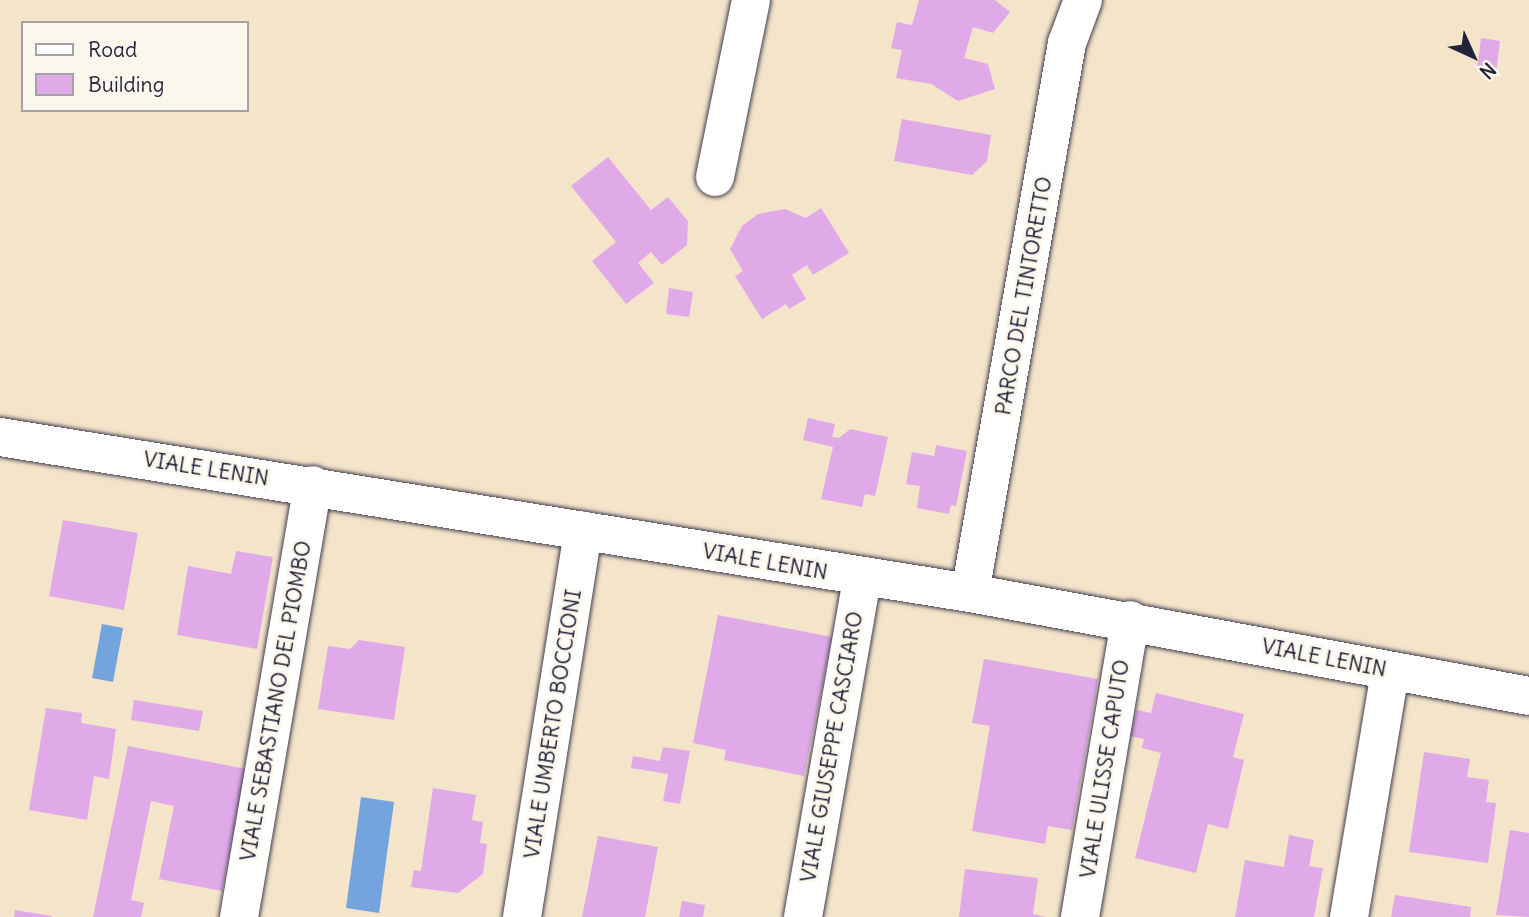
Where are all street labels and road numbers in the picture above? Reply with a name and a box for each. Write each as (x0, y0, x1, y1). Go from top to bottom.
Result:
street label: PARCO DEL TINTORETTO (991, 175, 1057, 417)
street label: VIALE LENIN (142, 447, 270, 491)
street label: VIALE SEBASTIANO DEL PIOMBO (235, 539, 317, 863)
street label: VIALE LENIN (701, 539, 829, 585)
street label: VIALE UMBERTO BOCCIONI (519, 587, 587, 861)
street label: VIALE GIUSEPPE CASCIARO (796, 610, 868, 884)
street label: VIALE LENIN (1260, 634, 1388, 682)
street label: VIALE ULISSE CAPUTO (1075, 658, 1135, 880)

